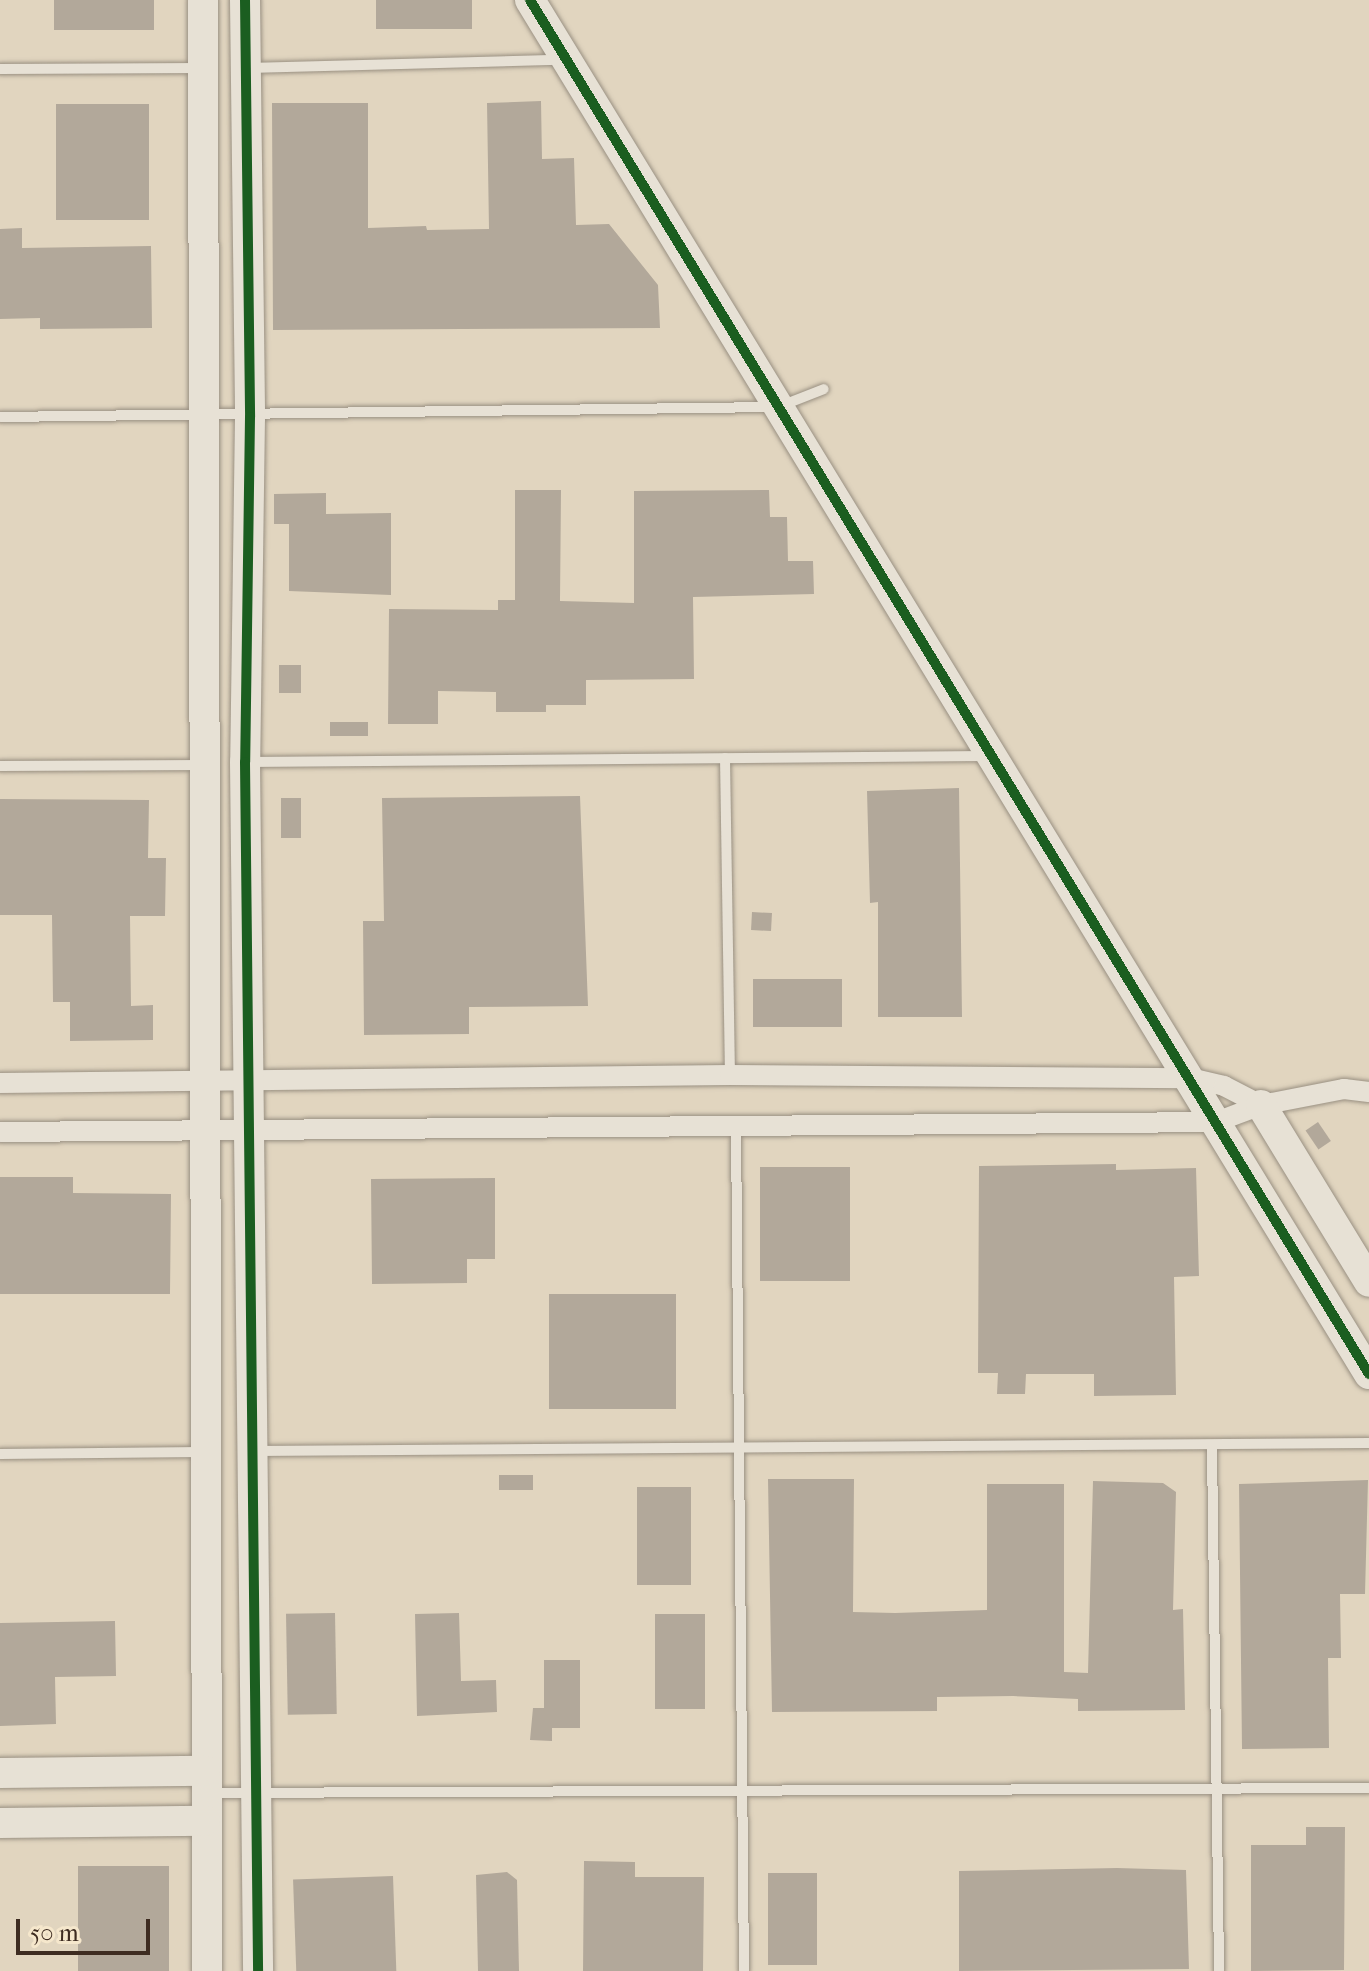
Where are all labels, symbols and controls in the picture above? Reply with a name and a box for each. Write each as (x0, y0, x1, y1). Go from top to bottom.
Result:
scale bar (20, 1903, 154, 1953)
text: 50 m (30, 1919, 79, 1947)

